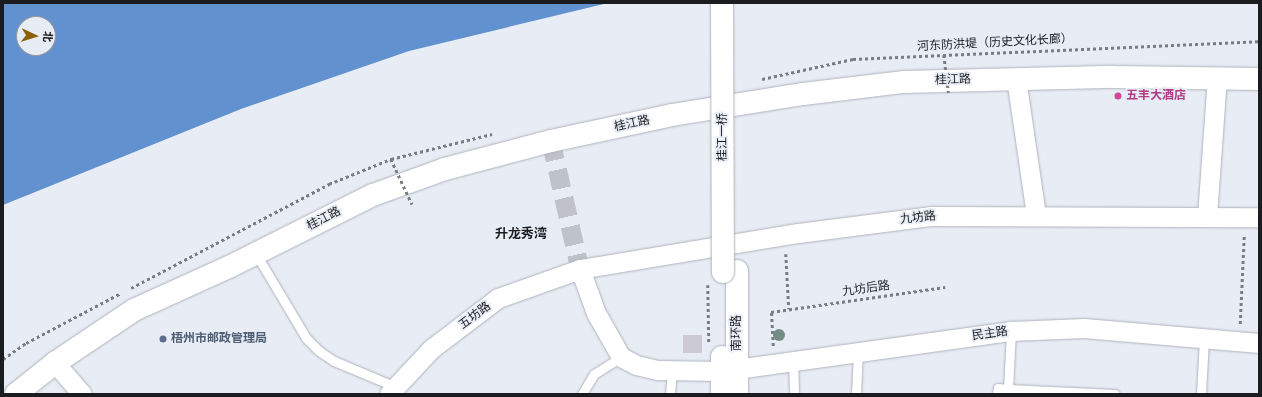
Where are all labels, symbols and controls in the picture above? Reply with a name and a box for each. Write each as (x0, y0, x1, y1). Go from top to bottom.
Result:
north arrow (16, 16, 56, 56)
text: 北 (41, 31, 54, 43)
street label: 河东防洪堤（历史文化长廊） (917, 32, 1073, 54)
street label: 桂江路 (935, 72, 971, 88)
place label: 五丰大酒店 (1126, 89, 1186, 103)
marker: 五丰大酒店 (1113, 91, 1123, 101)
street label: 桂江路 (613, 113, 651, 135)
street label: 桂江一桥 (716, 113, 730, 161)
street label: 桂江路 (305, 204, 343, 234)
street label: 九坊路 (899, 209, 937, 227)
district label: 升龙秀湾 (495, 226, 547, 242)
street label: 九坊后路 (841, 279, 891, 299)
street label: 五坊路 (456, 299, 494, 333)
street label: 南环路 (730, 315, 744, 351)
street label: 民主路 (971, 324, 1009, 344)
place label: 梧州市邮政管理局 (171, 332, 267, 346)
marker: 梧州市邮政管理局 (158, 334, 168, 344)

